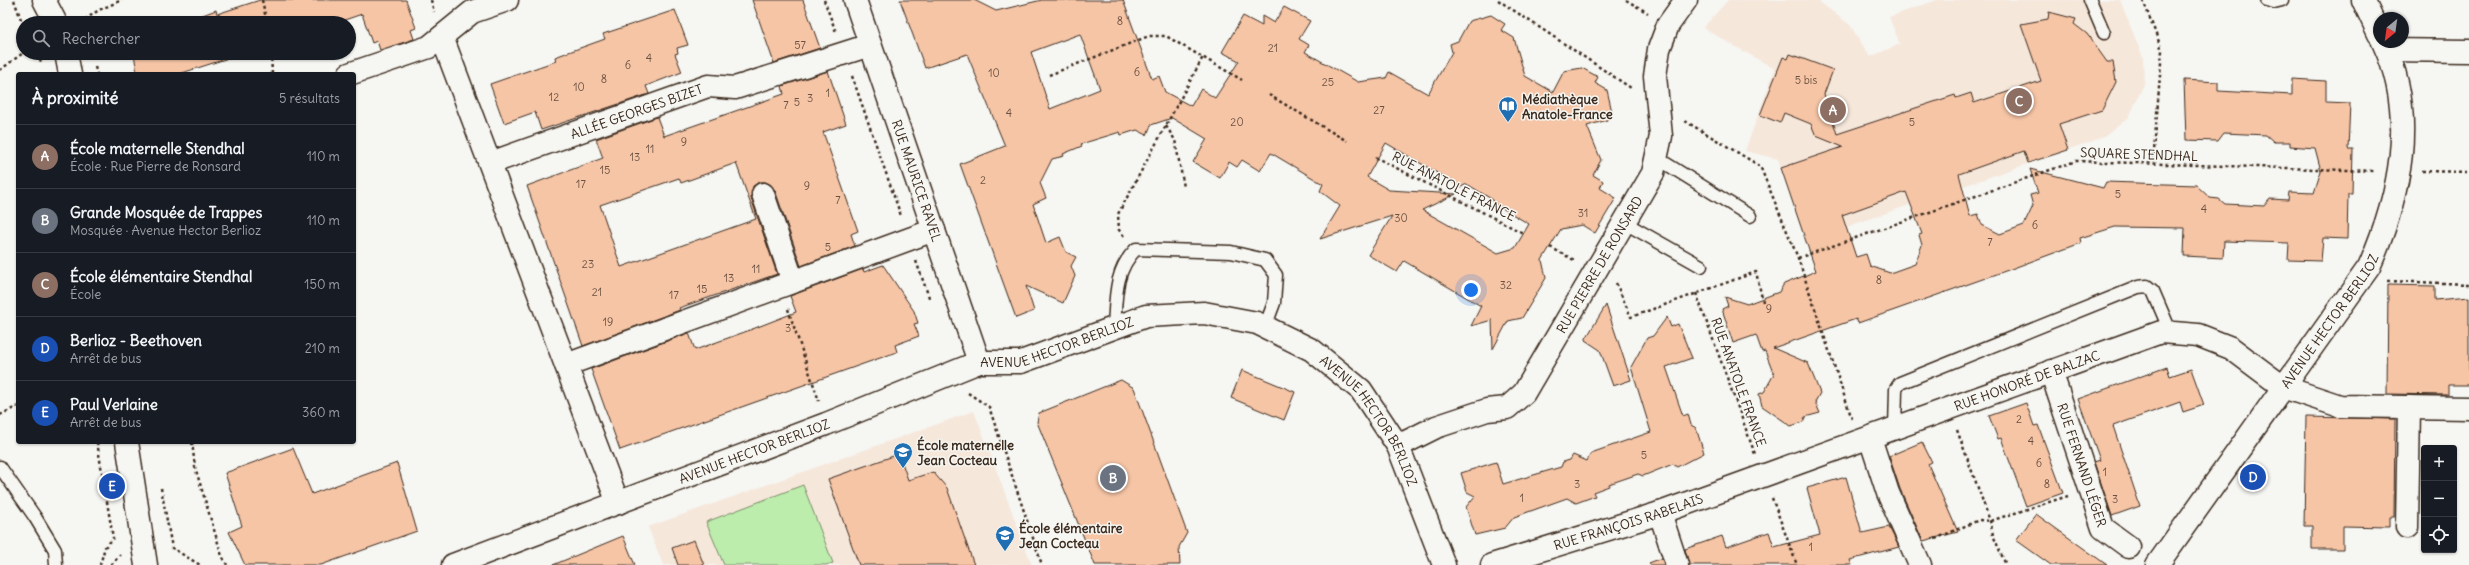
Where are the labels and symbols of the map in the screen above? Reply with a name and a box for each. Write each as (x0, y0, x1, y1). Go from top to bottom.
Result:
north arrow (2373, 12, 2409, 48)
house number: 8 (1117, 14, 1123, 28)
house number: 57 (794, 38, 806, 52)
house number: 21 (1268, 41, 1278, 55)
house number: 4 (646, 51, 652, 65)
house number: 6 (625, 58, 631, 72)
house number: 6 (1134, 65, 1140, 79)
house number: 10 (988, 66, 1000, 80)
house number: 8 (601, 72, 607, 86)
house number: 5 bis (1795, 73, 1817, 87)
house number: 25 (1322, 75, 1334, 89)
street label: ALLÉE GEORGES BIZET (568, 80, 705, 143)
house number: 10 (573, 80, 585, 94)
house number: 1 (826, 86, 830, 100)
pin: C (2006, 86, 2032, 116)
house number: 12 (549, 90, 559, 104)
house number: 3 (807, 91, 813, 105)
place label: Médiathèque Anatole-France (1522, 91, 1613, 123)
house number: 5 (794, 95, 800, 109)
library icon: Médiathèque Anatole-France (1497, 95, 1519, 123)
pin: A (1820, 95, 1846, 125)
house number: 7 (783, 98, 789, 112)
house number: 27 (1373, 103, 1385, 117)
house number: 4 (1006, 106, 1012, 120)
house number: 20 (1230, 115, 1244, 129)
house number: 5 (1909, 115, 1915, 129)
street label: RUE MAURICE RAVEL (888, 118, 945, 244)
house number: 9 (681, 135, 687, 149)
house number: 11 (646, 142, 654, 156)
street label: SQUARE STENDHAL (2080, 144, 2198, 165)
street label: RUE ANATOLE FRANCE (1389, 148, 1519, 225)
house number: 13 (630, 150, 640, 164)
house number: 15 (600, 163, 610, 177)
house number: 2 (980, 173, 986, 187)
house number: 17 (576, 177, 586, 191)
house number: 9 (804, 179, 810, 193)
house number: 5 (2115, 187, 2121, 201)
house number: 7 (835, 193, 841, 207)
street label: RUE PIERRE DE RONSARD (1553, 193, 1647, 337)
house number: 4 (2201, 202, 2207, 216)
house number: 31 (1578, 206, 1588, 220)
house number: 30 (1394, 211, 1408, 225)
house number: 6 (2032, 218, 2038, 232)
house number: 7 (1987, 235, 1993, 249)
house number: 5 (825, 240, 831, 254)
street label: AVENUE HECTOR BERLIOZ (2277, 252, 2382, 392)
house number: 23 (582, 257, 594, 271)
house number: 11 (752, 262, 760, 276)
house number: 13 (724, 271, 734, 285)
house number: 8 (1876, 273, 1882, 287)
house number: 32 (1500, 278, 1512, 292)
your location (1461, 280, 1481, 300)
house number: 15 (697, 282, 707, 296)
house number: 21 (592, 285, 602, 299)
house number: 17 (669, 288, 679, 302)
house number: 9 (1766, 302, 1772, 316)
street label: AVENUE HECTOR BERLIOZ (980, 313, 1136, 371)
house number: 19 (603, 315, 613, 329)
street label: RUE ANATOLE FRANCE (1707, 315, 1770, 449)
house number: 3 (785, 321, 791, 335)
street label: RUE HONORÉ DE BALZAC (1952, 347, 2103, 415)
street label: AVENUE HECTOR BERLIOZ (1316, 352, 1421, 489)
street label: RUE FERNAND LÉGER (2053, 401, 2110, 529)
house number: 2 (2016, 412, 2022, 426)
street label: AVENUE HECTOR BERLIOZ (677, 415, 832, 488)
house number: 4 (2028, 434, 2034, 448)
place label: École maternelle Jean Cocteau (917, 436, 1014, 469)
school or university icon: École maternelle Jean Cocteau (892, 441, 914, 469)
house number: 5 (1641, 448, 1647, 462)
house number: 6 (2036, 456, 2042, 470)
pin: D (2240, 462, 2266, 492)
pin: B (1100, 463, 1126, 493)
house number: 1 (2103, 465, 2107, 479)
pin: E (99, 471, 125, 501)
house number: 3 (1574, 477, 1580, 491)
house number: 8 (2044, 477, 2050, 491)
street label: RUE FRANÇOIS RABELAIS (1552, 490, 1706, 554)
house number: 1 (1520, 491, 1524, 505)
house number: 3 (2112, 492, 2118, 506)
place label: École élémentaire Jean Cocteau (1019, 519, 1123, 552)
school or university icon: École élémentaire Jean Cocteau (994, 524, 1016, 552)
house number: 1 (1809, 540, 1813, 554)

